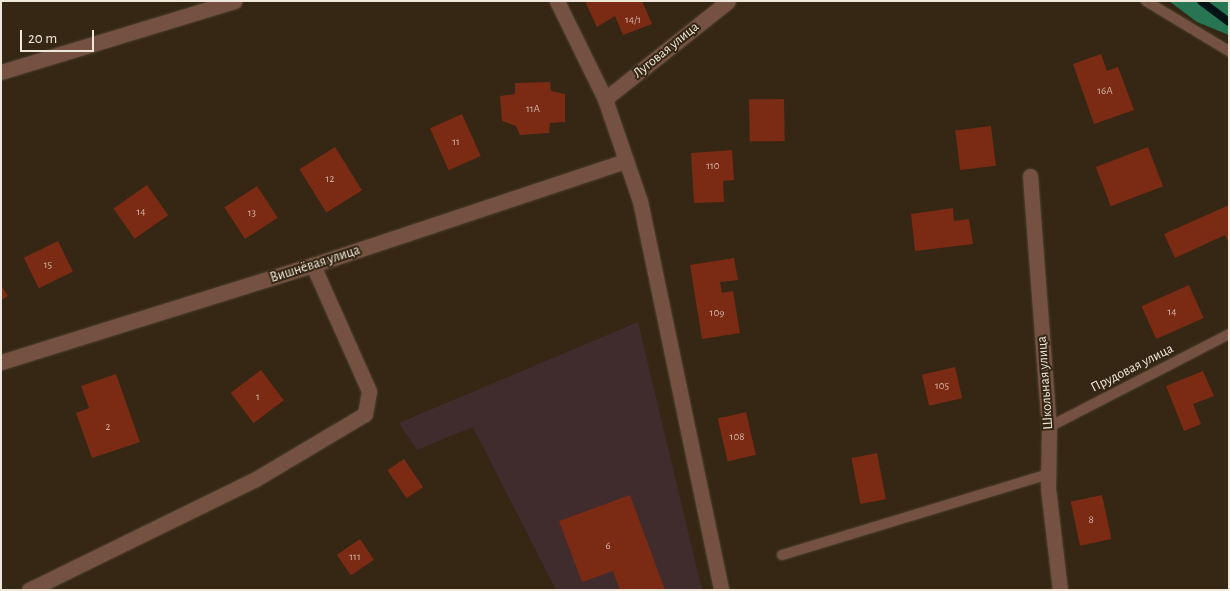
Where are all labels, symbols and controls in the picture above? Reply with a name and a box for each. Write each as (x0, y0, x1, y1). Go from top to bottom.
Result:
house number: 14/1 (625, 13, 641, 27)
street label: Луговая улица (630, 18, 702, 82)
scale bar (22, 20, 96, 52)
text: 20 m (28, 31, 57, 46)
house number: 16А (1097, 84, 1113, 98)
house number: 11А (526, 102, 540, 116)
house number: 11 (452, 135, 460, 149)
house number: 110 (706, 159, 720, 173)
house number: 12 (326, 172, 334, 186)
house number: 14 (136, 205, 146, 219)
house number: 13 (248, 206, 256, 220)
street label: Вишнёвая улица (268, 242, 362, 286)
house number: 15 (44, 258, 52, 272)
house number: 14 (1167, 305, 1177, 319)
house number: 109 (710, 306, 724, 320)
street label: Школьная улица (1033, 336, 1057, 430)
street label: Прудовая улица (1088, 340, 1176, 396)
house number: 105 (935, 379, 949, 393)
house number: 1 (256, 390, 260, 404)
house number: 2 (105, 420, 111, 434)
house number: 108 (730, 430, 744, 444)
house number: 8 (1088, 513, 1094, 527)
house number: 6 (605, 539, 611, 553)
house number: 111 (349, 550, 361, 564)

